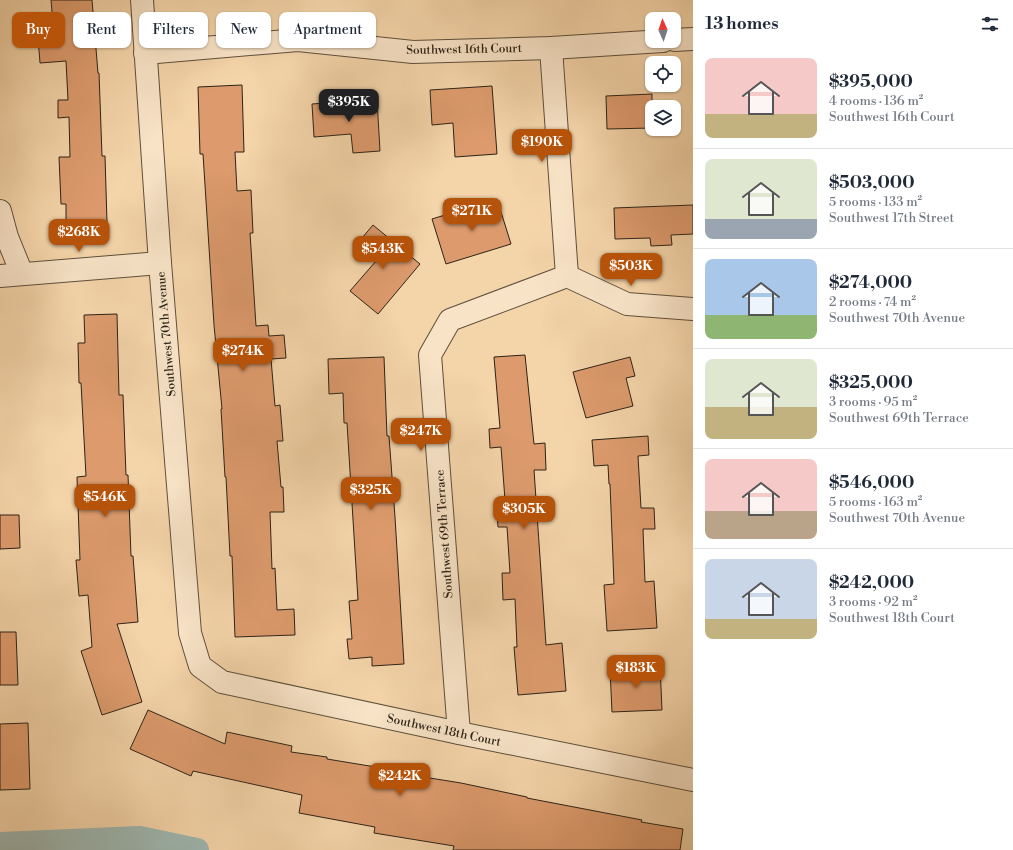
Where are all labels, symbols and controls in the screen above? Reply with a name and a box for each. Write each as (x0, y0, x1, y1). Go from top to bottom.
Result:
chip: Buy (12, 12, 65, 48)
chip: Rent (73, 12, 131, 48)
chip: Filters (139, 12, 208, 48)
chip: New (216, 12, 271, 48)
chip: Apartment (279, 12, 376, 48)
north arrow (645, 12, 681, 48)
map controls (645, 12, 681, 136)
text: 13 homes (705, 13, 779, 35)
icon: filters (979, 13, 1001, 35)
street label: Southwest 16th Court (406, 41, 523, 58)
button: locate (645, 56, 681, 92)
text: $395,000 (829, 71, 913, 93)
icon: home (737, 74, 785, 122)
pin: $395K (321, 89, 377, 123)
text: 4 rooms · 136 m² (829, 93, 923, 109)
text: $395K (328, 94, 370, 110)
button: layers (645, 100, 681, 136)
text: Southwest 16th Court (829, 109, 955, 125)
pin: $190K (514, 129, 570, 163)
text: $190K (521, 134, 563, 150)
text: $503,000 (829, 172, 915, 194)
icon: home (737, 175, 785, 223)
text: 5 rooms · 133 m² (829, 194, 922, 210)
pin: $271K (444, 198, 500, 232)
text: $271K (452, 203, 492, 219)
text: Southwest 17th Street (829, 210, 954, 226)
pin: $268K (51, 219, 107, 253)
text: $268K (58, 224, 100, 240)
pin: $543K (355, 236, 411, 270)
text: $543K (361, 241, 405, 257)
pin: $503K (603, 253, 659, 287)
text: $503K (609, 258, 653, 274)
street label: Southwest 70th Avenue (154, 271, 179, 397)
text: $274,000 (829, 272, 912, 294)
icon: home (737, 275, 785, 323)
text: 2 rooms · 74 m² (829, 294, 916, 310)
text: Southwest 70th Avenue (829, 310, 965, 326)
pin: $274K (215, 338, 271, 372)
text: $274K (222, 343, 264, 359)
text: $325,000 (829, 372, 913, 394)
icon: home (737, 375, 785, 423)
text: 3 rooms · 95 m² (829, 394, 917, 410)
text: Southwest 69th Terrace (829, 410, 969, 426)
pin: $247K (393, 418, 449, 452)
text: $247K (400, 423, 442, 439)
street label: Southwest 69th Terrace (433, 469, 456, 599)
text: $546,000 (829, 472, 914, 494)
icon: home (737, 475, 785, 523)
pin: $325K (343, 477, 399, 511)
text: $325K (350, 482, 392, 498)
pin: $546K (77, 484, 133, 518)
text: $546K (83, 489, 127, 505)
text: 5 rooms · 163 m² (829, 494, 922, 510)
pin: $305K (496, 496, 552, 530)
text: $305K (502, 501, 546, 517)
text: Southwest 70th Avenue (829, 510, 965, 526)
text: $242,000 (829, 572, 914, 594)
icon: home (737, 575, 785, 623)
text: 3 rooms · 92 m² (829, 594, 917, 610)
text: Southwest 18th Court (829, 610, 955, 626)
pin: $183K (608, 655, 664, 689)
text: $183K (616, 660, 656, 676)
street label: Southwest 18th Court (386, 711, 503, 750)
pin: $242K (372, 763, 428, 797)
text: $242K (378, 768, 422, 784)

